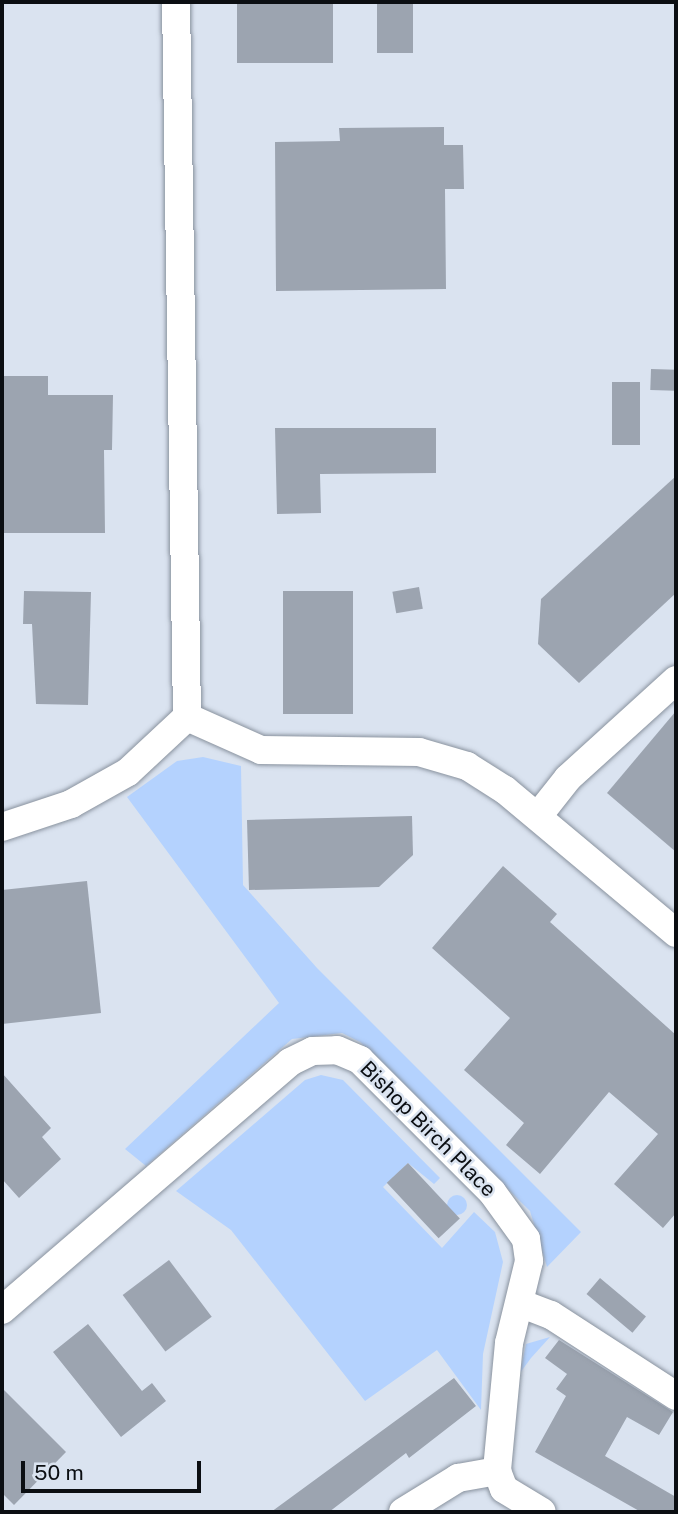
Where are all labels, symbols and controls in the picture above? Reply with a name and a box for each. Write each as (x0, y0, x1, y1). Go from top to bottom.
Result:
street label: Bishop Birch Place (355, 1056, 501, 1202)
scale bar (24, 1448, 205, 1492)
text: 50 m (34, 1460, 84, 1485)

